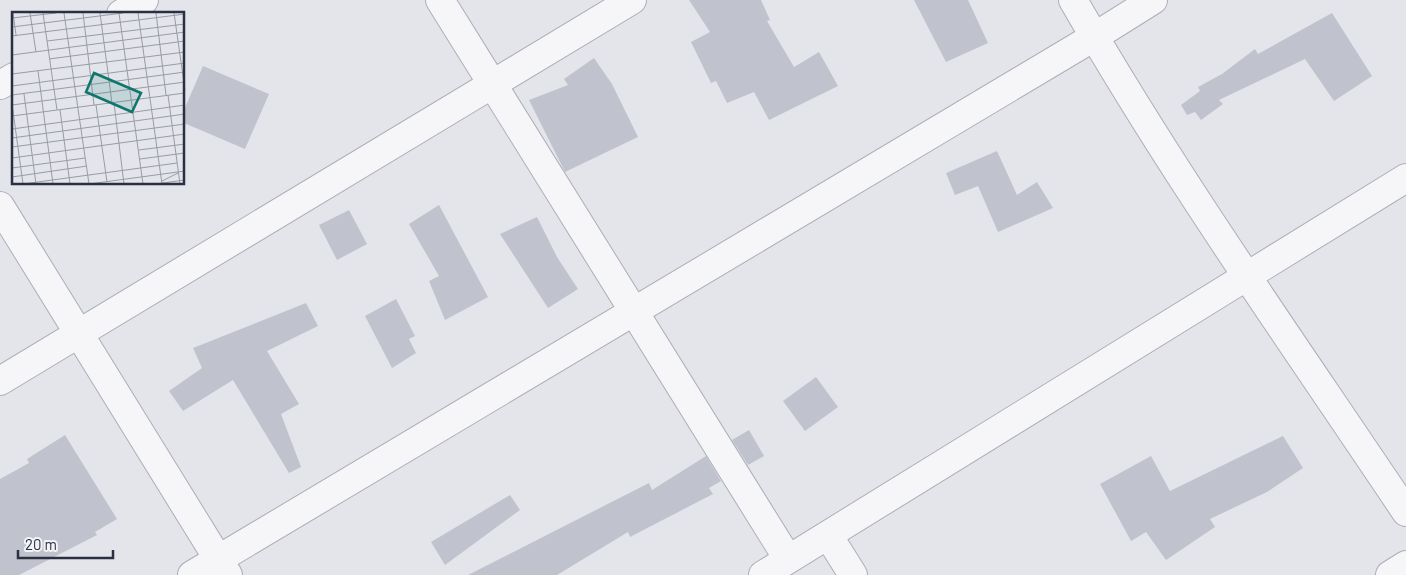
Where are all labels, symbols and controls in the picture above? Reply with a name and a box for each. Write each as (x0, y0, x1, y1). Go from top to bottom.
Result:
inset map (12, 12, 185, 185)
scale bar (18, 528, 112, 560)
text: 20 m (25, 535, 57, 553)

